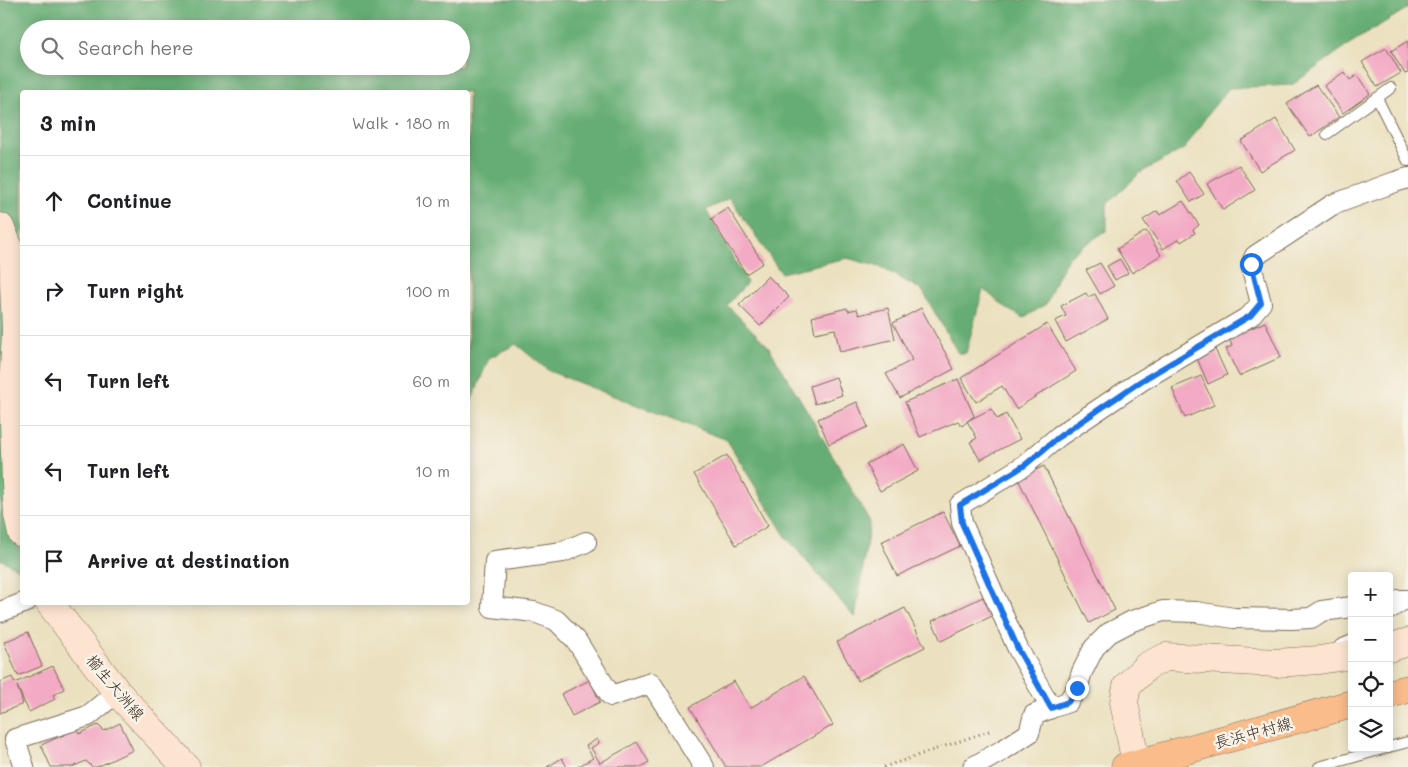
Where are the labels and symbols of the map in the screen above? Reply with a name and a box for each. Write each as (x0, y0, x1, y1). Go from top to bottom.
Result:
route start (1240, 253, 1263, 276)
street label: 櫛生大洲線 (82, 650, 150, 724)
route end (1066, 677, 1089, 700)
street label: 長浜中村線 (1212, 712, 1294, 752)

